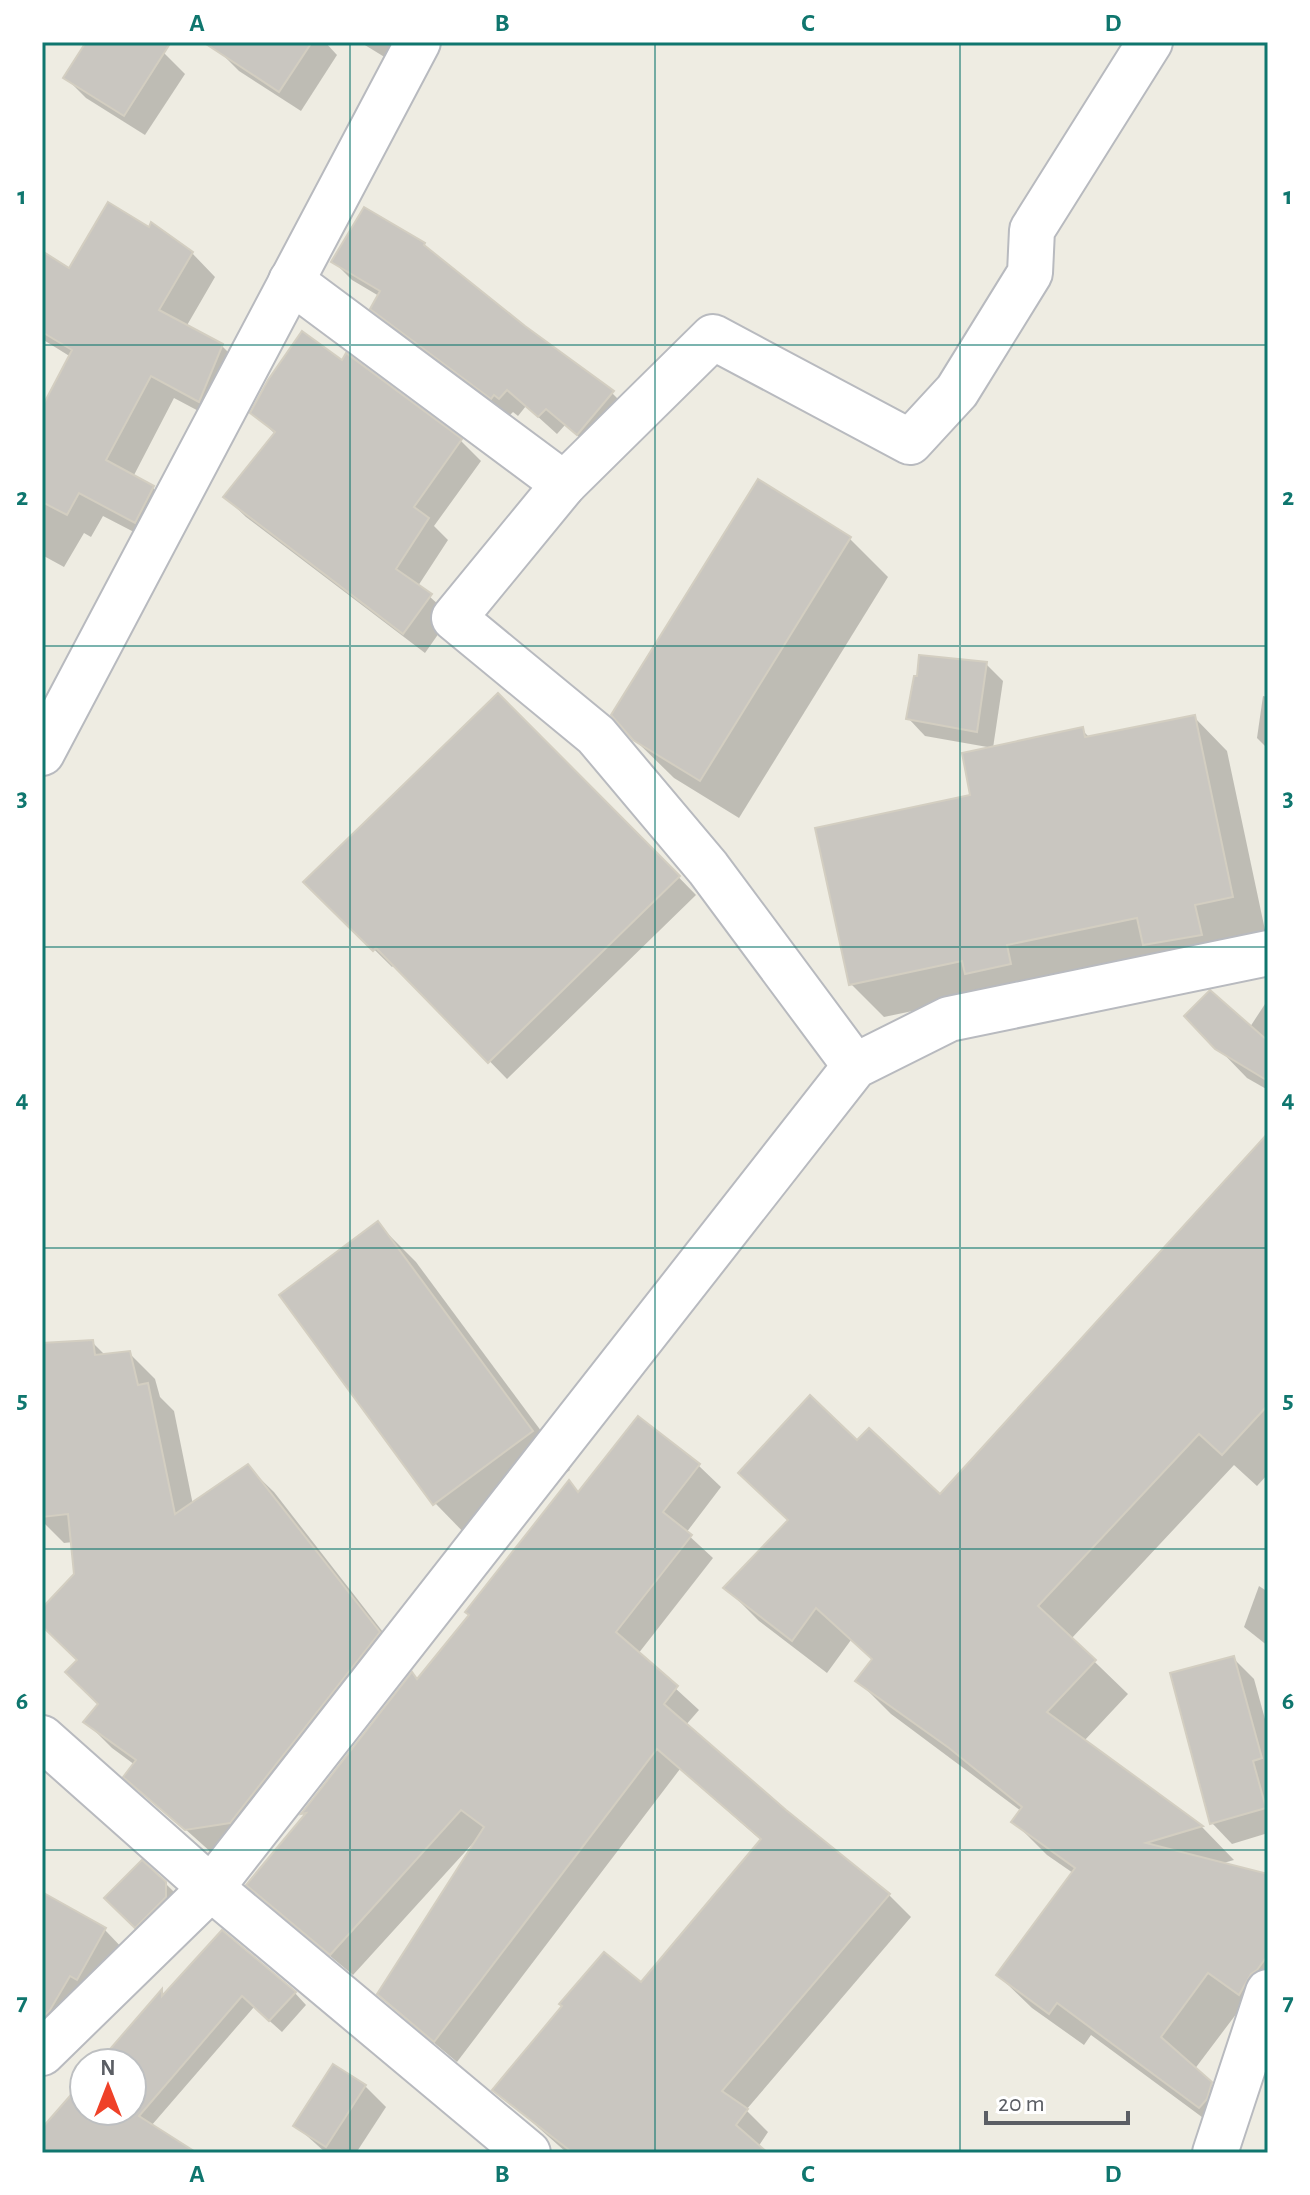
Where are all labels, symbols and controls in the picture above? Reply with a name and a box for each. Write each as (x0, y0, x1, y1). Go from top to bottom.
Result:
text: A (189, 10, 205, 36)
text: B (494, 10, 510, 36)
text: C (801, 10, 815, 36)
text: D (1104, 10, 1122, 36)
text: 1 (17, 183, 27, 209)
text: 1 (1283, 183, 1293, 209)
text: 2 (16, 484, 28, 510)
text: 2 (1282, 484, 1294, 510)
text: 3 (16, 785, 28, 811)
text: 3 (1282, 785, 1294, 811)
text: 4 (15, 1086, 29, 1112)
text: 4 (1281, 1086, 1295, 1112)
text: 5 (16, 1387, 28, 1413)
text: 5 (1282, 1387, 1294, 1413)
text: 6 (16, 1688, 28, 1714)
text: 6 (1282, 1688, 1294, 1714)
text: 7 (16, 1989, 28, 2015)
text: 7 (1282, 1989, 1294, 2015)
north arrow (68, 2047, 148, 2127)
text: N (100, 2057, 116, 2079)
scale bar (986, 2075, 1128, 2125)
text: 20 m (998, 2092, 1045, 2116)
text: A (189, 2161, 205, 2187)
text: B (494, 2161, 510, 2187)
text: C (801, 2161, 815, 2187)
text: D (1104, 2161, 1122, 2187)

